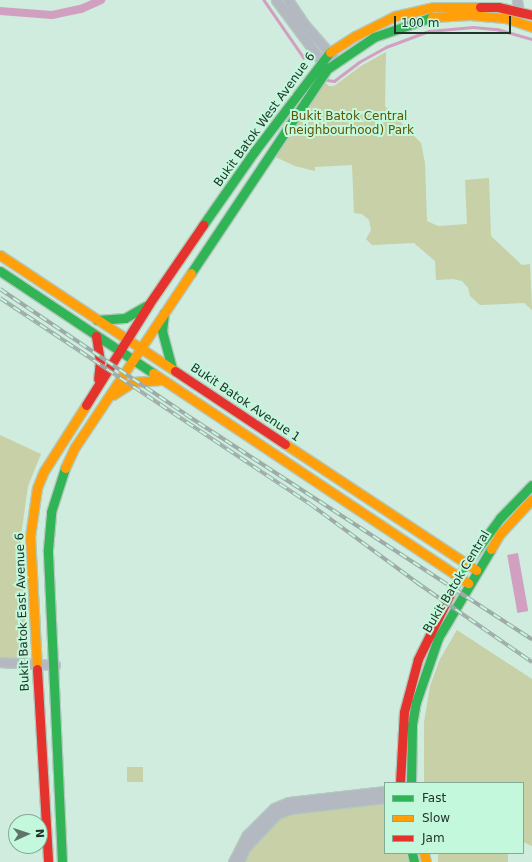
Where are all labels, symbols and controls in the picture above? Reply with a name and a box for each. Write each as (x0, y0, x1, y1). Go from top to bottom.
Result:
scale bar (396, 8, 513, 34)
text: 100 m (401, 16, 439, 30)
street label: Bukit Batok West Avenue 6 (211, 50, 319, 190)
park label: Bukit Batok Central (neighbourhood) Park (284, 110, 414, 138)
street label: Bukit Batok Avenue 1 (187, 361, 303, 445)
street label: Bukit Batok Central (421, 528, 493, 636)
street label: Bukit Batok East Avenue 6 (13, 532, 33, 692)
legend (384, 782, 524, 854)
text: Fast (422, 791, 446, 805)
text: Slow (422, 811, 450, 825)
north arrow (8, 814, 48, 854)
text: N (33, 828, 46, 838)
text: Jam (422, 831, 445, 845)

